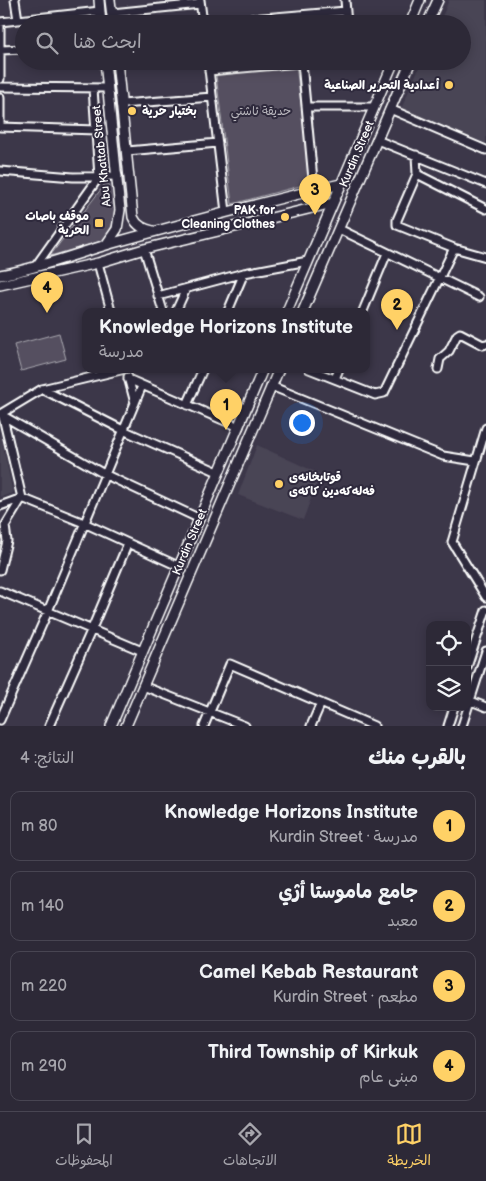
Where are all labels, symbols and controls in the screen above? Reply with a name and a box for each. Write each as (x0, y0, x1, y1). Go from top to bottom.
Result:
search box (15, 15, 471, 70)
icon: search (33, 29, 61, 57)
text: ابحث هنا (73, 31, 142, 54)
place label: أعدادية التحرير الصناعية (324, 77, 440, 93)
marker: أعدادية التحرير الصناعية (443, 79, 455, 91)
street label: Abu Khattab Street (89, 104, 115, 207)
place label: بختيار حرية (142, 104, 197, 119)
park label: حديقة ئاشتي (231, 104, 291, 122)
marker: بختيار حرية (126, 105, 138, 117)
street label: Kurdin Street (336, 118, 378, 189)
pin: 3 (299, 174, 331, 215)
place label: PAK for Cleaning Clothes (182, 203, 275, 232)
place label: موقف باصات الحریة (25, 209, 89, 238)
marker: PAK for Cleaning Clothes (279, 211, 291, 223)
marker: موقف باصات الحریة (93, 217, 105, 229)
pin: 4 (31, 272, 63, 313)
pin: 2 (381, 289, 413, 330)
popup (82, 308, 370, 373)
text: Knowledge Horizons Institute (99, 316, 353, 339)
text: مدرسة (99, 343, 144, 362)
pin: 1 (210, 389, 242, 430)
your location (289, 410, 315, 436)
place label: قوتابخانەی فەلەکەدین کاکەی (289, 470, 375, 499)
marker: قوتابخانەی فەلەکەدین کاکەی (273, 478, 285, 490)
street label: Kurdin Street (169, 506, 211, 577)
map controls (426, 621, 471, 711)
button: locate (426, 621, 471, 666)
button: layers (426, 666, 471, 711)
text: بالقرب منك (368, 745, 466, 770)
text: النتائج: 4 (20, 749, 74, 768)
text: Knowledge Horizons Institute (164, 801, 418, 824)
text: 80 m (21, 817, 57, 836)
text: 1 (446, 817, 452, 836)
text: مدرسة · Kurdin Street (269, 828, 418, 847)
text: جامع ماموستا أژي (279, 881, 418, 904)
text: 140 m (21, 897, 64, 916)
text: 2 (444, 897, 454, 916)
text: معبد (387, 912, 418, 931)
text: Camel Kebab Restaurant (199, 961, 418, 984)
text: 220 m (21, 977, 67, 996)
text: 3 (444, 977, 454, 996)
text: مطعم · Kurdin Street (273, 988, 418, 1007)
text: Third Township of Kirkuk (208, 1041, 418, 1064)
text: 290 m (21, 1057, 67, 1076)
text: 4 (444, 1057, 454, 1076)
text: مبنى عام (359, 1068, 418, 1087)
tab: المحفوظات (55, 1120, 113, 1173)
tab: الاتجاهات (223, 1120, 277, 1173)
tab: الخريطة (387, 1120, 431, 1173)

